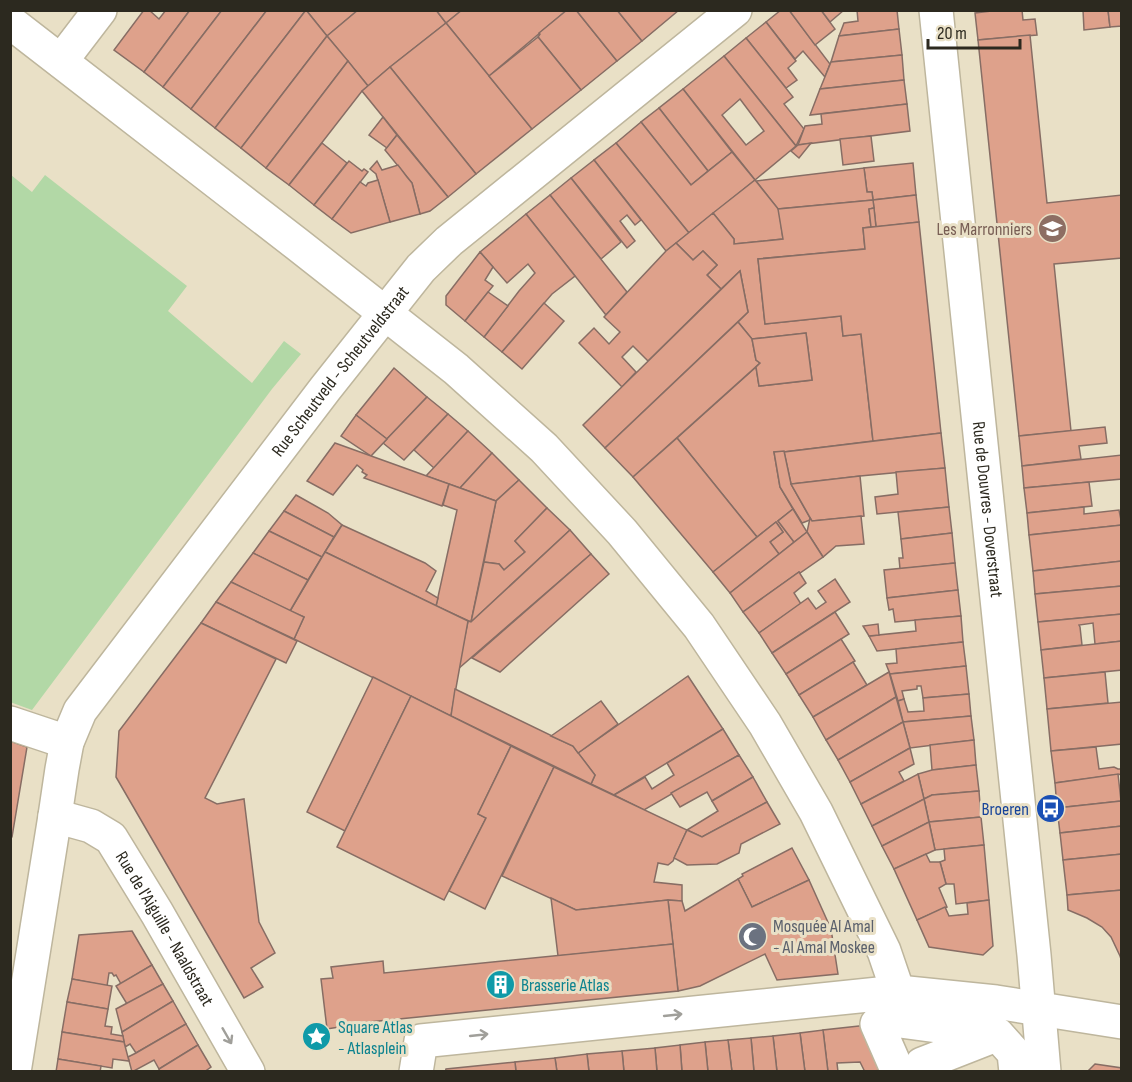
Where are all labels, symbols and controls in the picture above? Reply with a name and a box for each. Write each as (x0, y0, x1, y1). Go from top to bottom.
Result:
scale bar (928, 12, 1020, 50)
text: 20 m (937, 23, 967, 44)
school or university icon: Les Marronniers (1037, 213, 1069, 245)
place label: Les Marronniers (936, 219, 1032, 240)
street label: Rue Scheutveld - Scheutveldstraat (268, 282, 414, 461)
street label: Rue de Douvres - Doverstraat (968, 420, 1007, 599)
bus stop icon: Broeren (1034, 793, 1066, 825)
place label: Broeren (982, 799, 1029, 820)
street label: Rue de l'Aiguille - Naaldstraat (111, 848, 218, 1010)
place label: Mosquée Al Amal - Al Amal Moskee (773, 916, 875, 958)
mosque icon: Mosquée Al Amal - Al Amal Moskee (736, 920, 768, 952)
building icon: Brasserie Atlas (484, 969, 516, 1001)
place label: Brasserie Atlas (521, 975, 609, 996)
one-way arrow (662, 1010, 682, 1021)
place label: Square Atlas - Atlasplein (338, 1017, 413, 1059)
place icon: Square Atlas - Atlasplein (301, 1021, 333, 1053)
one-way arrow (222, 1027, 234, 1044)
one-way arrow (468, 1029, 488, 1040)

